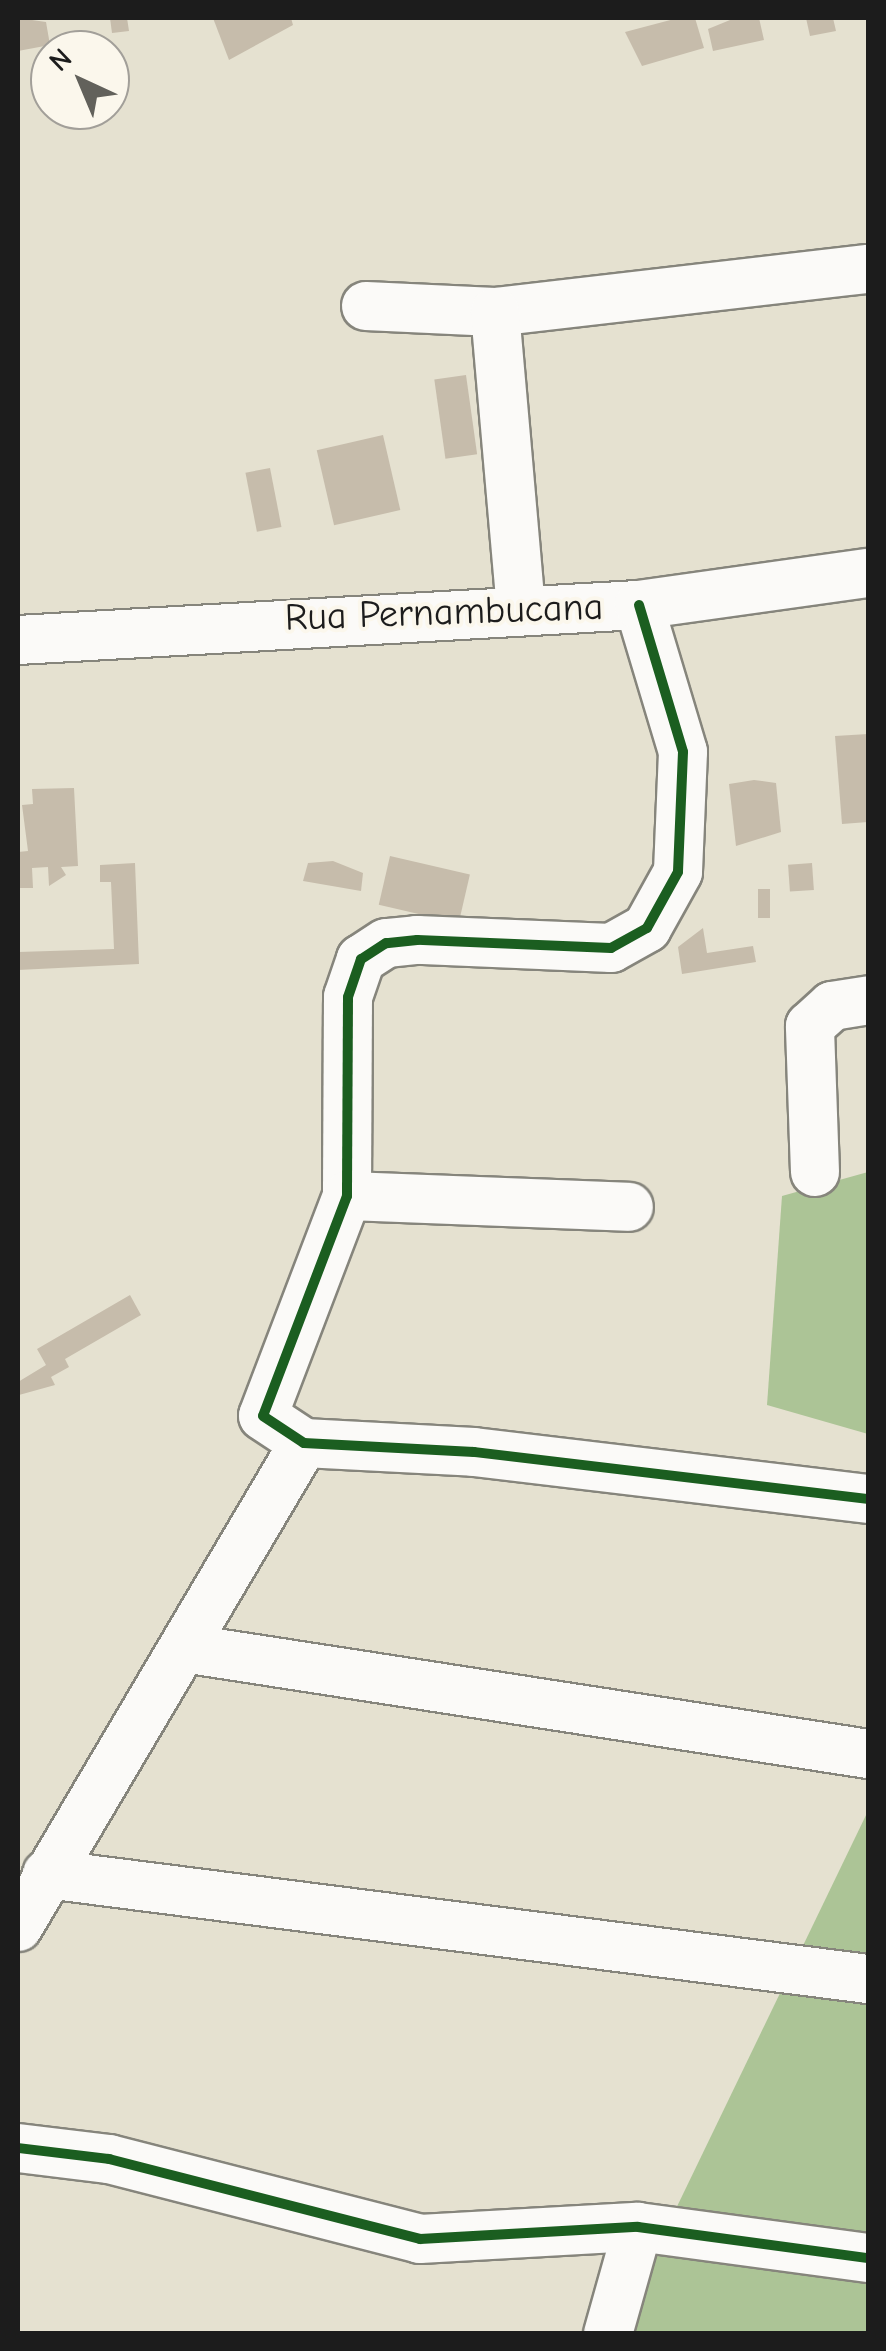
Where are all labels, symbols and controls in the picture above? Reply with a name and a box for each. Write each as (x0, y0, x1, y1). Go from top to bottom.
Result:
north arrow (30, 30, 130, 130)
text: N (43, 42, 78, 78)
street label: Rua Pernambucana (284, 585, 604, 641)

